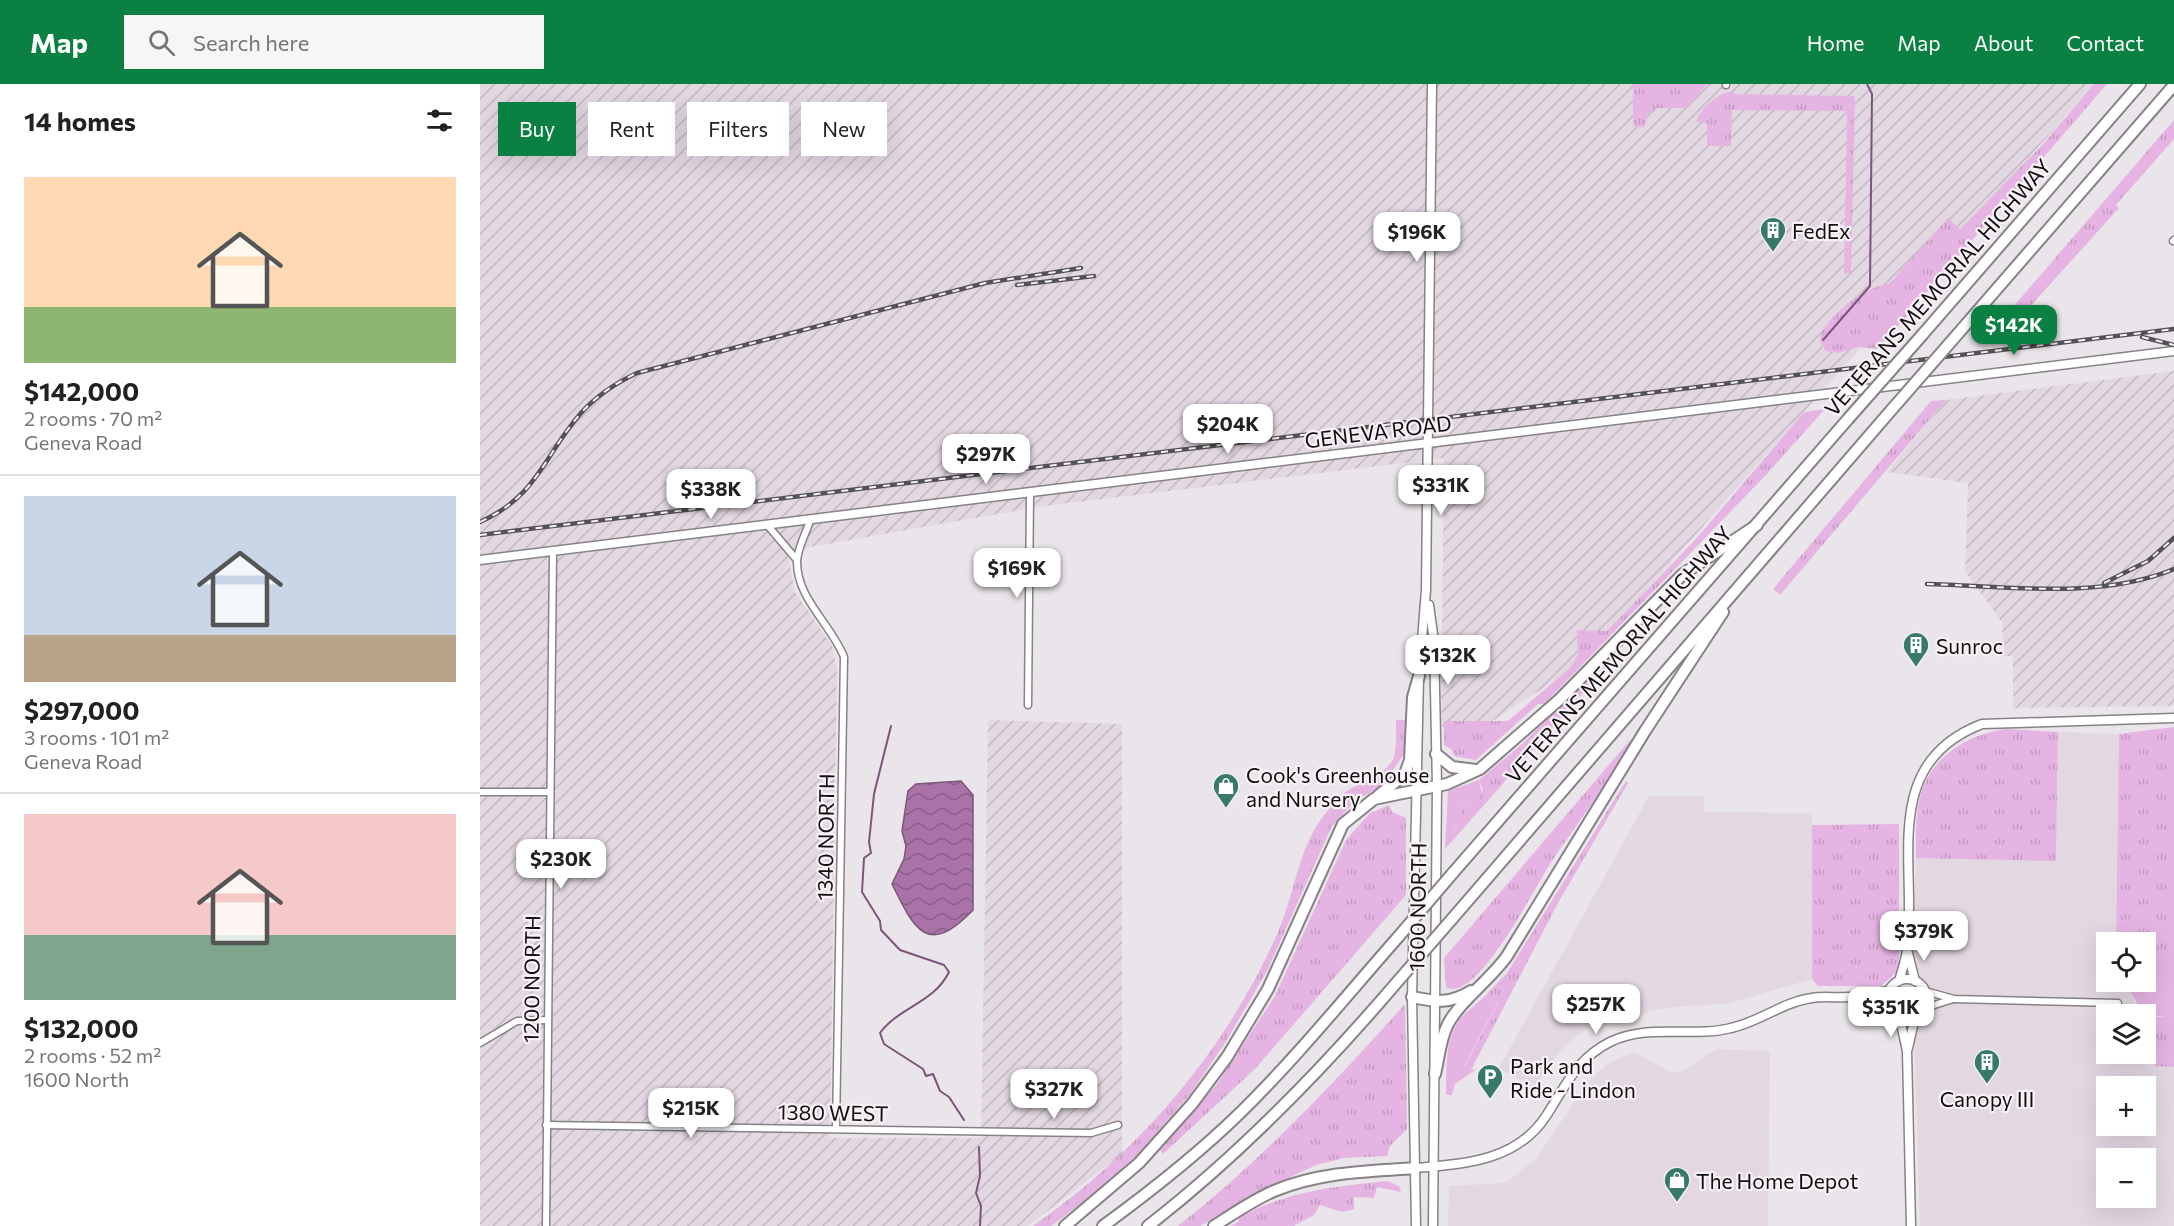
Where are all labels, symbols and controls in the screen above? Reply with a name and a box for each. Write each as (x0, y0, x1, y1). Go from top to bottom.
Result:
search box (124, 15, 544, 69)
text: Map (30, 25, 88, 59)
icon: search (145, 26, 178, 59)
text: Search here (193, 29, 309, 56)
text: Home (1807, 30, 1864, 55)
text: Map (1897, 30, 1941, 55)
text: About (1974, 30, 2033, 55)
text: Contact (2066, 30, 2144, 55)
chip: Buy (498, 102, 576, 156)
chip: Rent (588, 102, 675, 156)
chip: Filters (687, 102, 789, 156)
chip: New (801, 102, 887, 156)
icon: filters (423, 104, 456, 137)
text: 14 homes (24, 105, 136, 136)
street label: VETERANS MEMORIAL HIGHWAY (1819, 153, 2056, 421)
pin: $196K (1375, 212, 1459, 263)
building icon: FedEx (1758, 215, 1788, 253)
icon: home (186, 216, 294, 324)
place label: FedEx (1792, 218, 1850, 243)
text: $196K (1387, 219, 1447, 243)
pin: $142K (1972, 305, 2056, 356)
text: $142K (1985, 312, 2043, 336)
text: $142,000 (24, 375, 139, 406)
pin: $204K (1186, 404, 1270, 455)
text: 2 rooms · 70 m² (24, 406, 162, 430)
street label: GENEVA ROAD (1303, 410, 1453, 452)
text: $204K (1197, 411, 1259, 435)
text: Geneva Road (24, 430, 142, 454)
pin: $297K (944, 434, 1028, 485)
text: $297K (956, 441, 1016, 465)
pin: $331K (1399, 465, 1483, 516)
pin: $338K (669, 469, 753, 520)
text: $331K (1412, 472, 1470, 496)
text: $338K (680, 476, 742, 500)
street label: VETERANS MEMORIAL HIGHWAY (1500, 520, 1737, 788)
icon: home (186, 535, 294, 643)
pin: $169K (975, 548, 1059, 599)
text: $169K (988, 555, 1046, 579)
building icon: Sunroc (1901, 630, 1931, 668)
place label: Sunroc (1936, 633, 2003, 658)
pin: $132K (1406, 635, 1490, 686)
text: $132K (1419, 642, 1477, 666)
text: $297,000 (24, 694, 140, 725)
text: 3 rooms · 101 m² (24, 725, 169, 749)
text: Geneva Road (24, 749, 142, 773)
place label: Cook's Greenhouse and Nursery (1246, 762, 1429, 811)
shop icon: Cook's Greenhouse and Nursery (1211, 771, 1241, 809)
street label: 1340 NORTH (811, 773, 839, 901)
pin: $230K (519, 839, 603, 890)
street label: 1600 NORTH (1403, 842, 1431, 972)
text: $230K (530, 846, 592, 870)
icon: home (186, 853, 294, 961)
pin: $379K (1882, 911, 1966, 962)
street label: 1200 NORTH (517, 915, 545, 1043)
text: $379K (1894, 918, 1954, 942)
map controls (2096, 932, 2156, 1208)
button: locate (2096, 932, 2156, 992)
pin: $257K (1554, 984, 1638, 1035)
pin: $351K (1849, 987, 1933, 1038)
text: $257K (1566, 991, 1626, 1015)
text: $351K (1862, 994, 1920, 1018)
button: layers (2096, 1004, 2156, 1064)
text: $132,000 (24, 1012, 138, 1043)
text: 2 rooms · 52 m² (24, 1043, 161, 1067)
building icon: Canopy III (1972, 1047, 2002, 1085)
place label: Park and Ride - Lindon (1510, 1053, 1636, 1102)
parking icon: Park and Ride - Lindon (1475, 1062, 1505, 1100)
text: 1600 North (24, 1067, 129, 1091)
pin: $327K (1012, 1069, 1096, 1120)
text: $327K (1024, 1076, 1084, 1100)
button: + (2096, 1076, 2156, 1136)
place label: Canopy III (1940, 1086, 2034, 1111)
pin: $215K (649, 1088, 733, 1139)
text: $215K (662, 1095, 720, 1119)
street label: 1380 WEST (777, 1099, 889, 1125)
button: − (2096, 1148, 2156, 1208)
shop icon: The Home Depot (1662, 1165, 1692, 1203)
place label: The Home Depot (1696, 1168, 1858, 1193)

